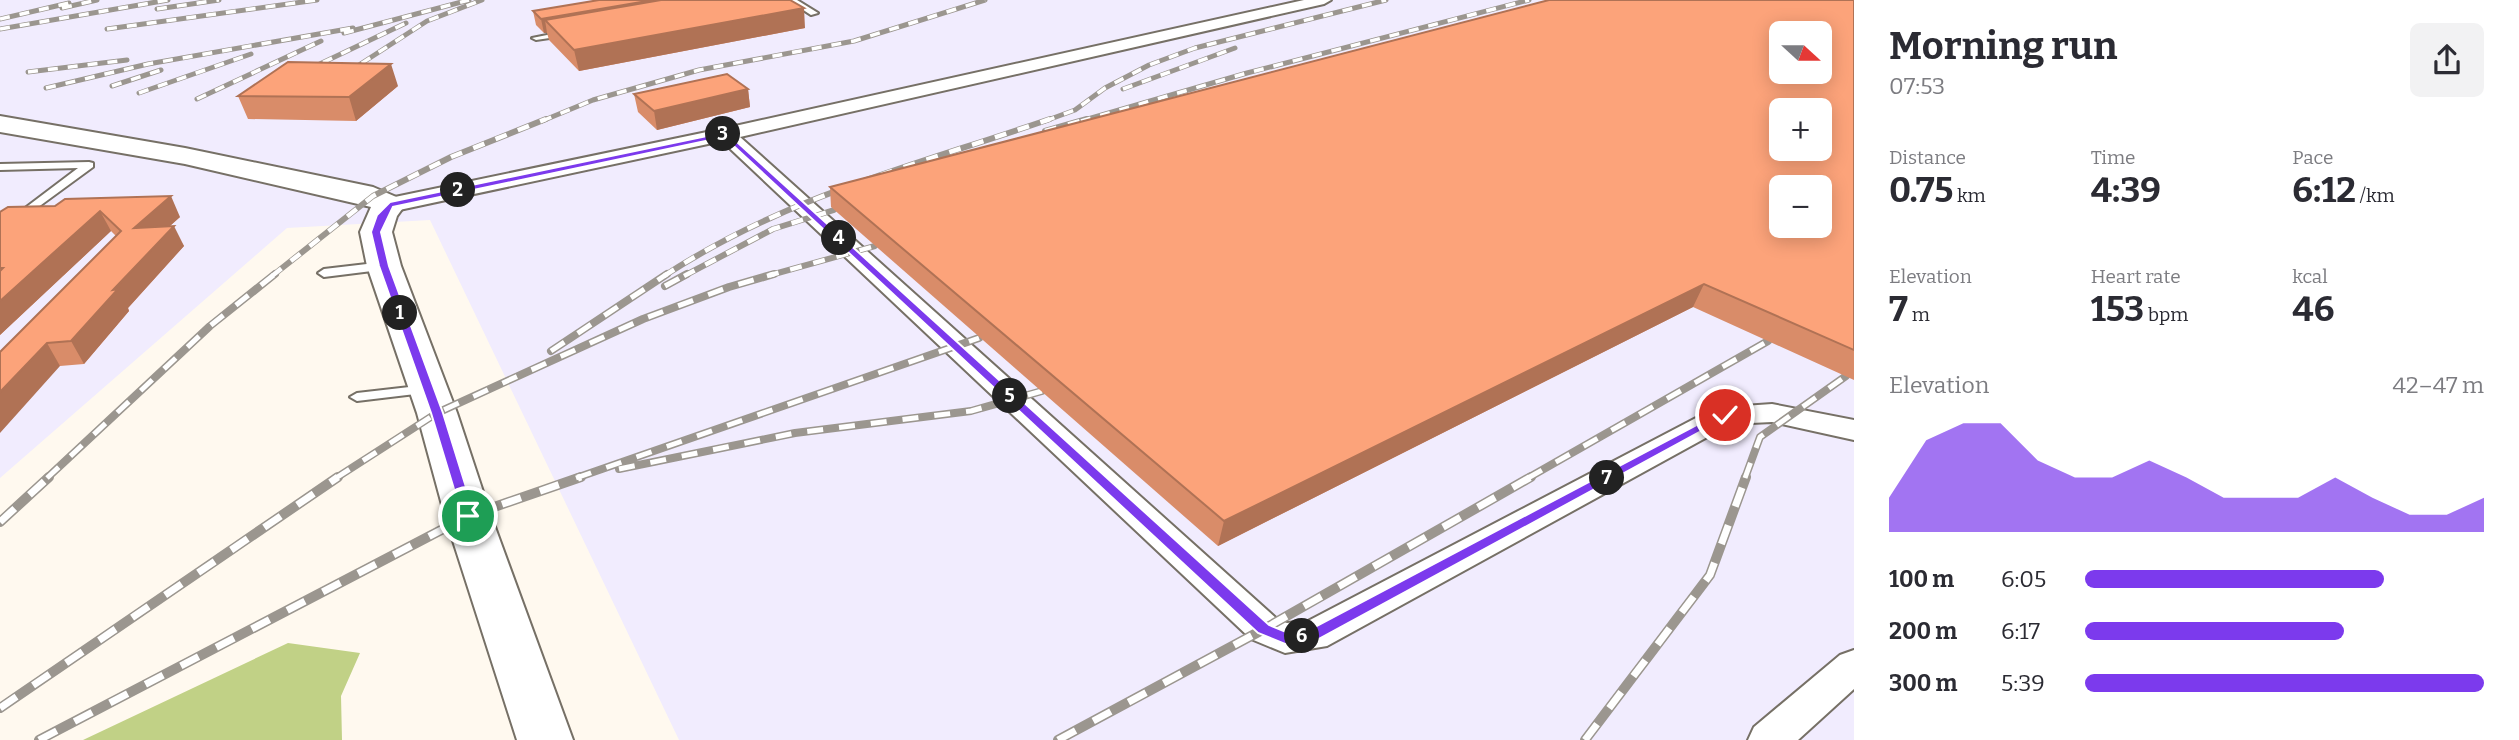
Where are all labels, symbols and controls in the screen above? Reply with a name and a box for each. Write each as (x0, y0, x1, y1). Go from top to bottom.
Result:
north arrow (1769, 21, 1832, 84)
map controls (1769, 21, 1832, 238)
text: Morning run (1889, 23, 2117, 69)
button: share (2410, 23, 2484, 97)
text: 07:53 (1889, 72, 1945, 100)
button: + (1769, 98, 1832, 161)
pin: 3 (706, 116, 740, 152)
text: 3 (717, 122, 728, 145)
text: Distance (1889, 146, 1966, 169)
text: Time (2091, 146, 2136, 169)
text: Pace (2292, 146, 2333, 169)
text: 0.75 (1889, 169, 1953, 211)
text: 4:39 (2091, 169, 2161, 211)
text: 6:12 (2292, 169, 2356, 211)
pin: 2 (440, 172, 476, 208)
button: − (1769, 175, 1832, 238)
text: 2 (452, 178, 463, 201)
text: km (1953, 184, 1986, 207)
text: /km (2356, 184, 2395, 207)
pin: 4 (822, 220, 856, 256)
text: 4 (833, 226, 844, 249)
text: Elevation (1889, 265, 1972, 288)
text: Heart rate (2091, 265, 2181, 288)
text: kcal (2292, 265, 2328, 288)
text: 7 (1889, 288, 1908, 330)
text: 153 (2091, 288, 2144, 330)
text: 46 (2292, 288, 2334, 330)
pin: 1 (382, 296, 418, 330)
text: 1 (395, 301, 404, 324)
text: m (1908, 303, 1930, 326)
text: bpm (2144, 303, 2188, 326)
text: Elevation (1889, 371, 1989, 399)
text: 42–47 m (2393, 371, 2484, 399)
pin: 5 (992, 378, 1028, 414)
text: 5 (1004, 384, 1015, 407)
pin (1695, 385, 1755, 445)
icon: check (1706, 396, 1744, 434)
pin: 7 (1590, 461, 1624, 496)
text: 7 (1601, 466, 1612, 489)
pin (438, 486, 498, 546)
icon: arrive (449, 497, 487, 535)
text: 100 m (1889, 565, 1954, 593)
text: 6:05 (2001, 565, 2046, 593)
text: 200 m (1889, 617, 1957, 645)
text: 6:17 (2001, 617, 2040, 645)
pin: 6 (1284, 618, 1320, 654)
text: 6 (1296, 624, 1307, 647)
text: 300 m (1889, 669, 1958, 697)
text: 5:39 (2001, 669, 2045, 697)

